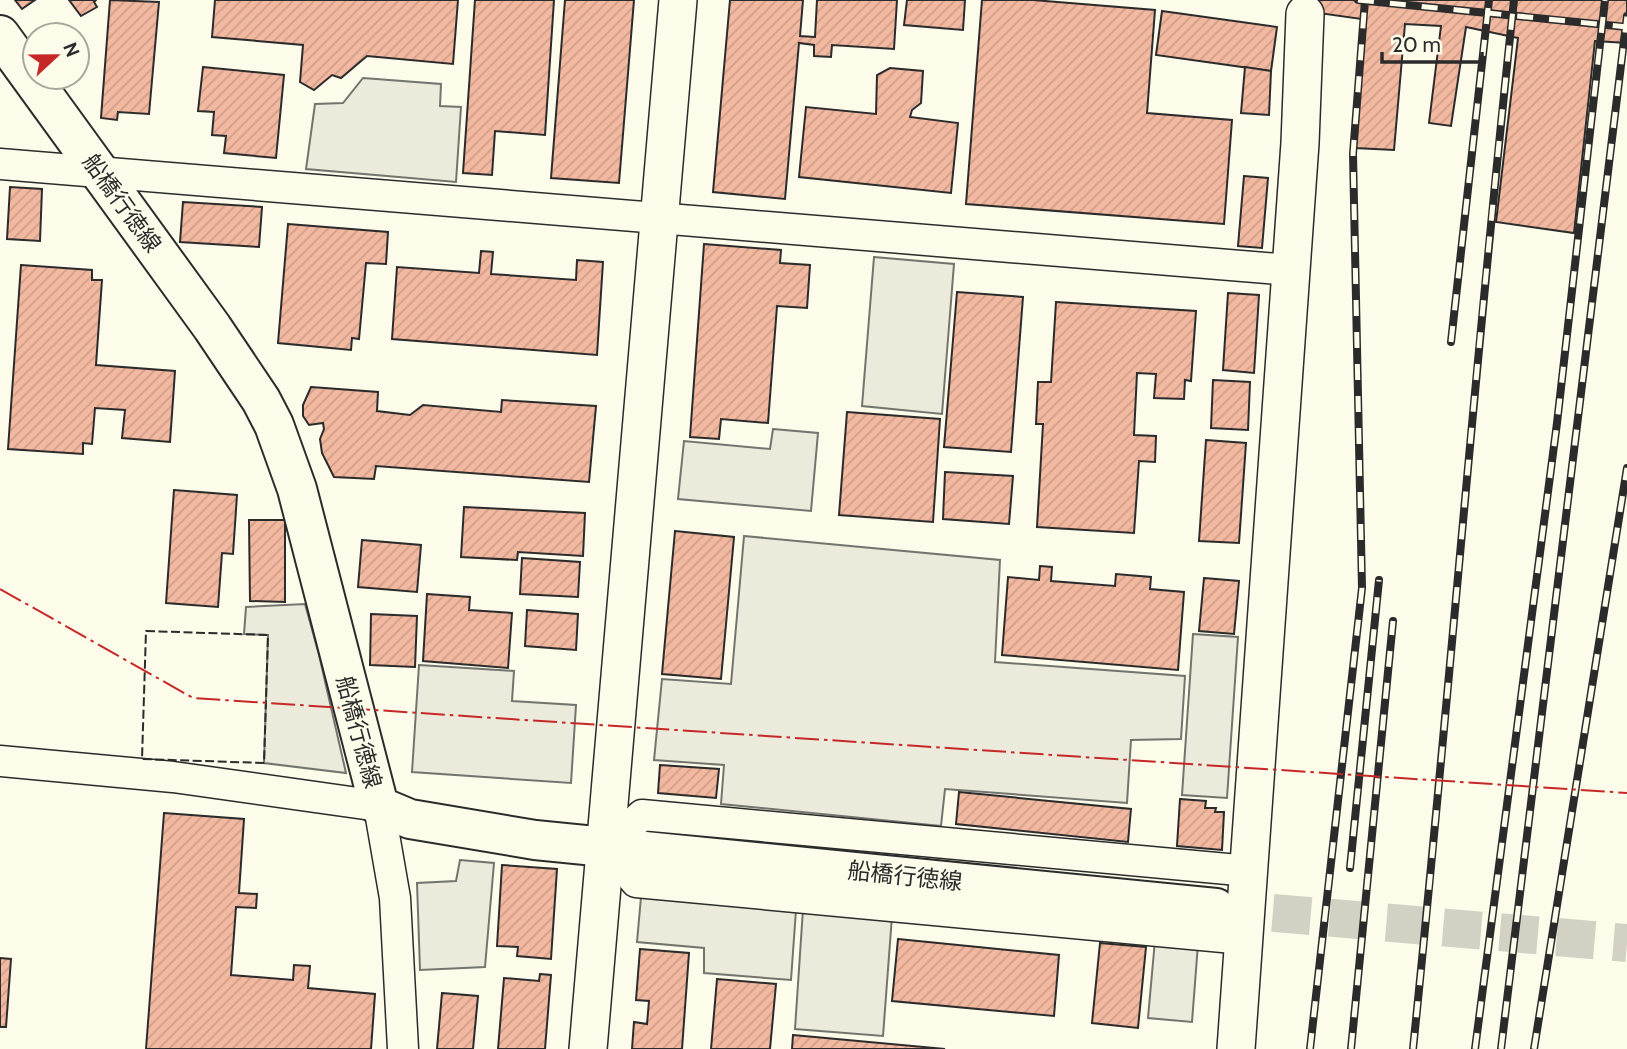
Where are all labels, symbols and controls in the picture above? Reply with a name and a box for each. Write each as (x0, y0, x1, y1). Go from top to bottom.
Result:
north arrow (21, 21, 91, 91)
scale bar (1382, 21, 1482, 65)
text: 20 m (1392, 32, 1441, 57)
text: N (58, 39, 84, 60)
street label: 船橋行徳線 (77, 148, 167, 258)
street label: 船橋行徳線 (331, 673, 387, 791)
street label: 船橋行徳線 (846, 856, 964, 896)

